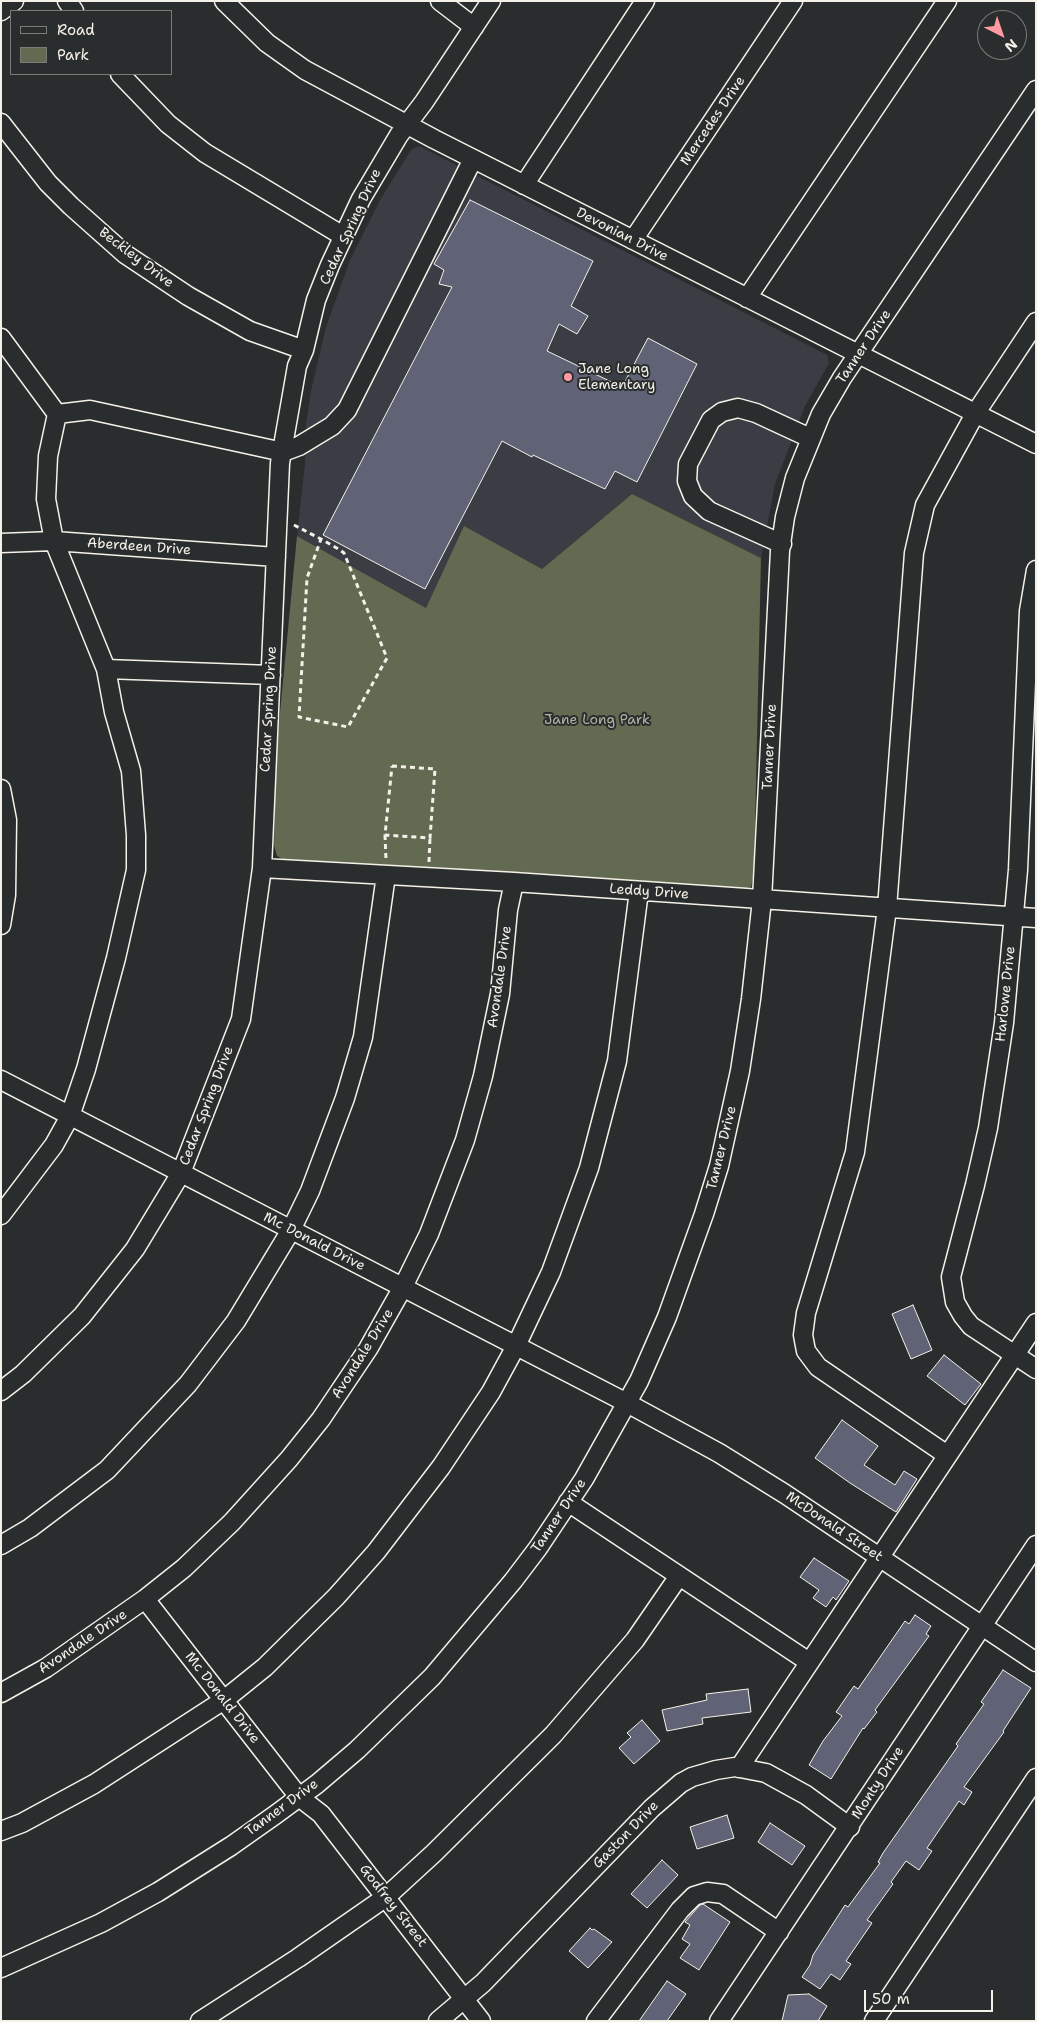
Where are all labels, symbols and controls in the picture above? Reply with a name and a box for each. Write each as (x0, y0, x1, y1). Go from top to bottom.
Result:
legend (10, 10, 172, 75)
north arrow (977, 10, 1027, 60)
text: Road (57, 20, 95, 40)
text: N (1001, 35, 1021, 56)
text: Park (57, 45, 89, 65)
street label: Mercedes Drive (677, 73, 749, 169)
street label: Cedar Spring Drive (317, 166, 385, 288)
street label: Devonian Drive (573, 205, 671, 265)
street label: Beckley Drive (95, 224, 177, 292)
street label: Tanner Drive (833, 307, 895, 387)
place label: Jane Long Elementary (578, 361, 655, 394)
marker: Jane Long Elementary (562, 371, 574, 383)
street label: Aberdeen Drive (86, 535, 192, 559)
street label: Cedar Spring Drive (257, 646, 281, 772)
street label: Tanner Drive (759, 704, 781, 790)
park label: Jane Long Park (544, 712, 650, 728)
street label: Leddy Drive (609, 881, 689, 903)
street label: Avondale Drive (485, 925, 515, 1029)
street label: Harlowe Drive (993, 945, 1019, 1043)
street label: Cedar Spring Drive (177, 1044, 237, 1168)
street label: Tanner Drive (703, 1104, 741, 1192)
street label: Mc Donald Drive (260, 1209, 368, 1275)
street label: Avondale Drive (329, 1306, 397, 1402)
street label: Tanner Drive (528, 1476, 590, 1556)
street label: McDonald Street (782, 1488, 886, 1566)
street label: Avondale Drive (36, 1606, 130, 1678)
street label: Mc Donald Drive (181, 1649, 263, 1747)
street label: Monty Drive (848, 1744, 908, 1822)
street label: Tanner Drive (242, 1776, 322, 1840)
street label: Gaston Drive (589, 1798, 663, 1872)
street label: Godfrey Street (356, 1861, 430, 1951)
scale bar (867, 1980, 996, 2012)
text: 50 m (872, 1989, 910, 2009)

